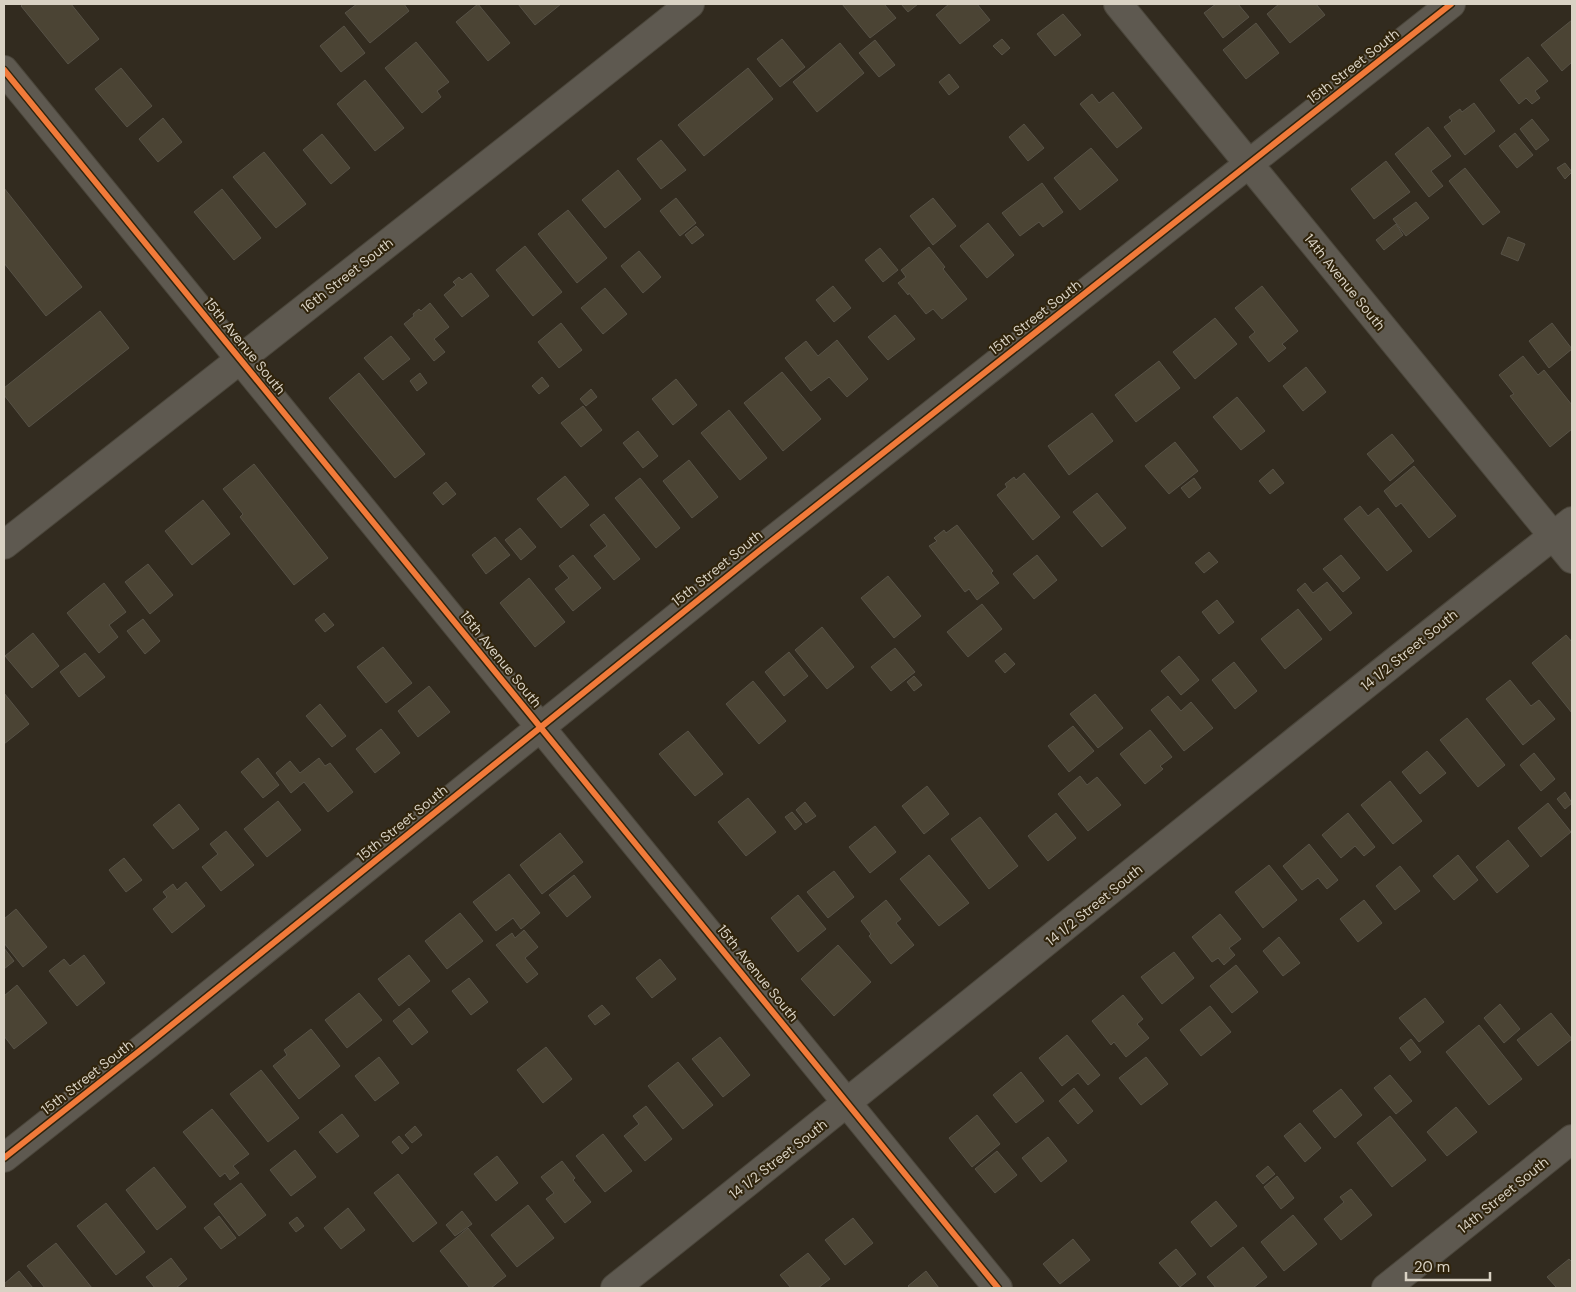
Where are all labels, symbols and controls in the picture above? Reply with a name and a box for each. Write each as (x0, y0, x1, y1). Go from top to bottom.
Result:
street label: 15th Street South (1304, 25, 1402, 107)
street label: 14th Avenue South (1300, 230, 1390, 334)
street label: 16th Street South (297, 233, 397, 317)
street label: 15th Street South (986, 276, 1084, 358)
street label: 15th Avenue South (200, 294, 290, 398)
street label: 15th Street South (668, 526, 766, 610)
street label: 14 1/2 Street South (1357, 605, 1461, 695)
street label: 15th Avenue South (456, 607, 546, 711)
street label: 15th Street South (353, 781, 451, 865)
street label: 14 1/2 Street South (1042, 860, 1146, 950)
street label: 15th Avenue South (713, 921, 803, 1025)
street label: 15th Street South (38, 1036, 136, 1118)
street label: 14 1/2 Street South (725, 1115, 831, 1203)
street label: 14th Street South (1454, 1153, 1552, 1237)
scale bar (1406, 1250, 1490, 1282)
text: 20 m (1414, 1257, 1450, 1277)

